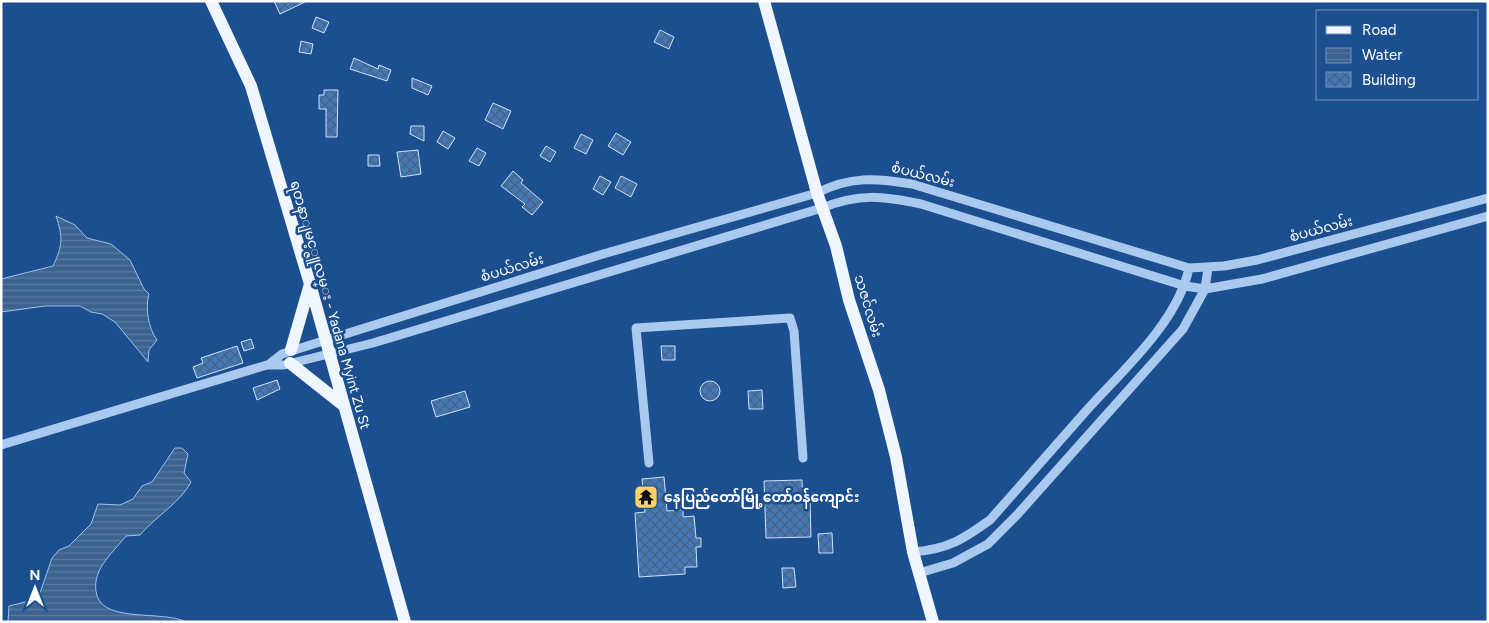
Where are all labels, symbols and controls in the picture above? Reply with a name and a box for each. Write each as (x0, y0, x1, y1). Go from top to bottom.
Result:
legend (1316, 10, 1479, 100)
text: Road (1362, 21, 1397, 39)
text: Water (1362, 46, 1402, 64)
text: Building (1362, 71, 1416, 89)
street label: စံပယ်လမ်း (890, 157, 957, 191)
street label: ရတနာျမင့္ဇူလမ္း - Yadana Myint Zu St (283, 179, 374, 432)
street label: စံပယ်လမ်း (1287, 210, 1354, 246)
street label: စံပယ်လမ်း (478, 248, 545, 286)
street label: သဇင်လမ်း (850, 272, 887, 339)
temple icon: နေပြည်တော်မြို့တော်ဝန်ကျောင်း (633, 484, 659, 510)
place label: နေပြည်တော်မြို့တော်ဝန်ကျောင်း (664, 487, 859, 509)
north arrow (10, 563, 60, 613)
text: N (30, 567, 40, 584)

